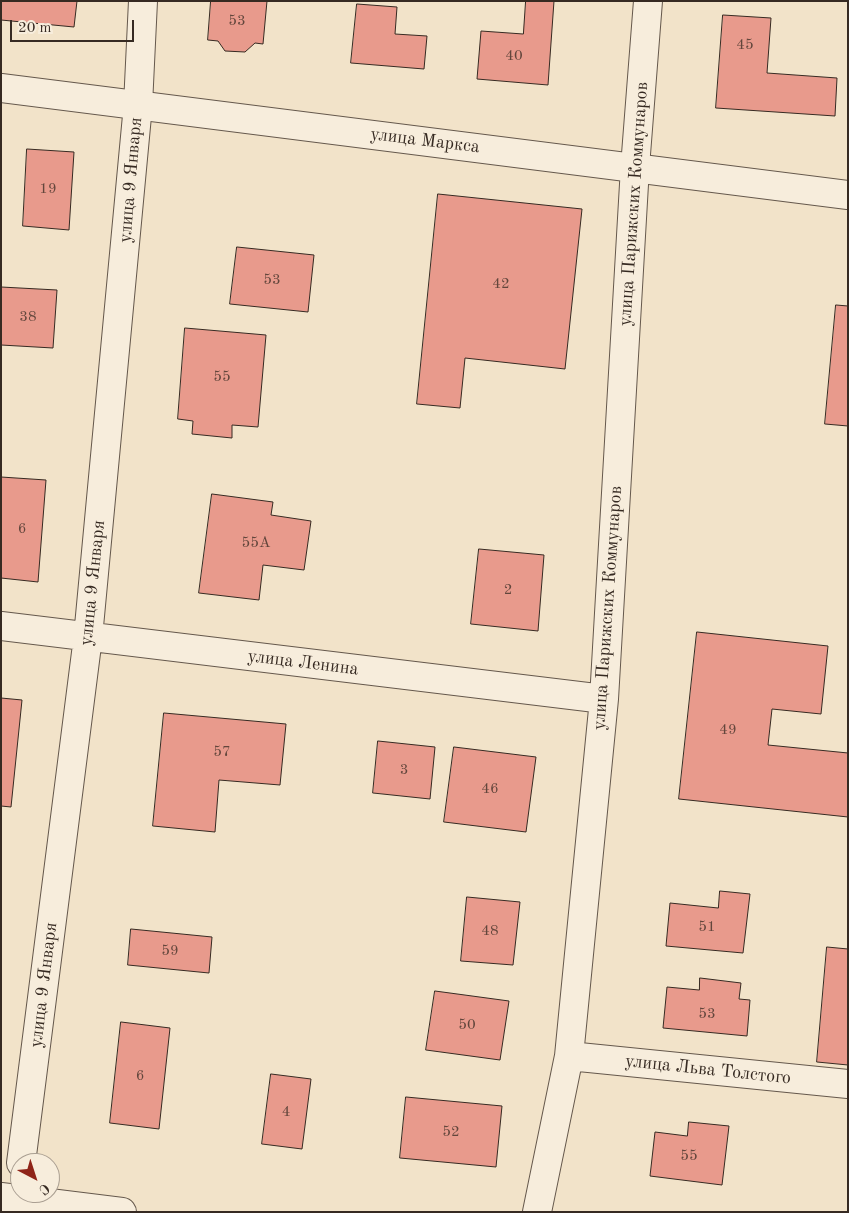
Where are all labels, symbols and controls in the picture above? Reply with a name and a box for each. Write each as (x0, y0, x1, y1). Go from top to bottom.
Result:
scale bar (12, 10, 136, 42)
house number: 53 (228, 12, 246, 30)
text: 20 m (18, 21, 52, 36)
house number: 45 (736, 36, 754, 54)
house number: 40 (505, 47, 523, 65)
street label: улица Парижских Коммунаров (615, 81, 653, 327)
street label: улица 9 Января (115, 116, 147, 244)
street label: улица Маркса (369, 124, 481, 158)
house number: 19 (39, 180, 57, 198)
house number: 53 (263, 271, 281, 289)
house number: 42 (492, 275, 510, 293)
house number: 38 (19, 308, 37, 326)
house number: 55 (213, 368, 231, 386)
street label: улица Парижских Коммунаров (589, 485, 627, 731)
street label: улица 9 Января (76, 519, 110, 647)
house number: 6 (18, 520, 26, 538)
house number: 55А (242, 534, 270, 552)
house number: 2 (504, 581, 512, 599)
street label: улица Ленина (246, 645, 360, 681)
house number: 49 (719, 721, 737, 739)
house number: 57 (213, 743, 231, 761)
house number: 3 (400, 761, 408, 779)
house number: 46 (481, 780, 499, 798)
house number: 51 (698, 918, 716, 936)
street label: улица 9 Января (26, 921, 62, 1049)
house number: 48 (481, 922, 499, 940)
house number: 59 (161, 942, 179, 960)
house number: 53 (698, 1005, 716, 1023)
house number: 50 (458, 1016, 476, 1034)
street label: улица Льва Толстого (624, 1051, 792, 1089)
house number: 6 (136, 1067, 144, 1085)
house number: 4 (282, 1103, 290, 1121)
house number: 52 (442, 1123, 460, 1141)
house number: 55 (680, 1147, 698, 1165)
north arrow (10, 1153, 60, 1203)
text: С (36, 1180, 52, 1197)

